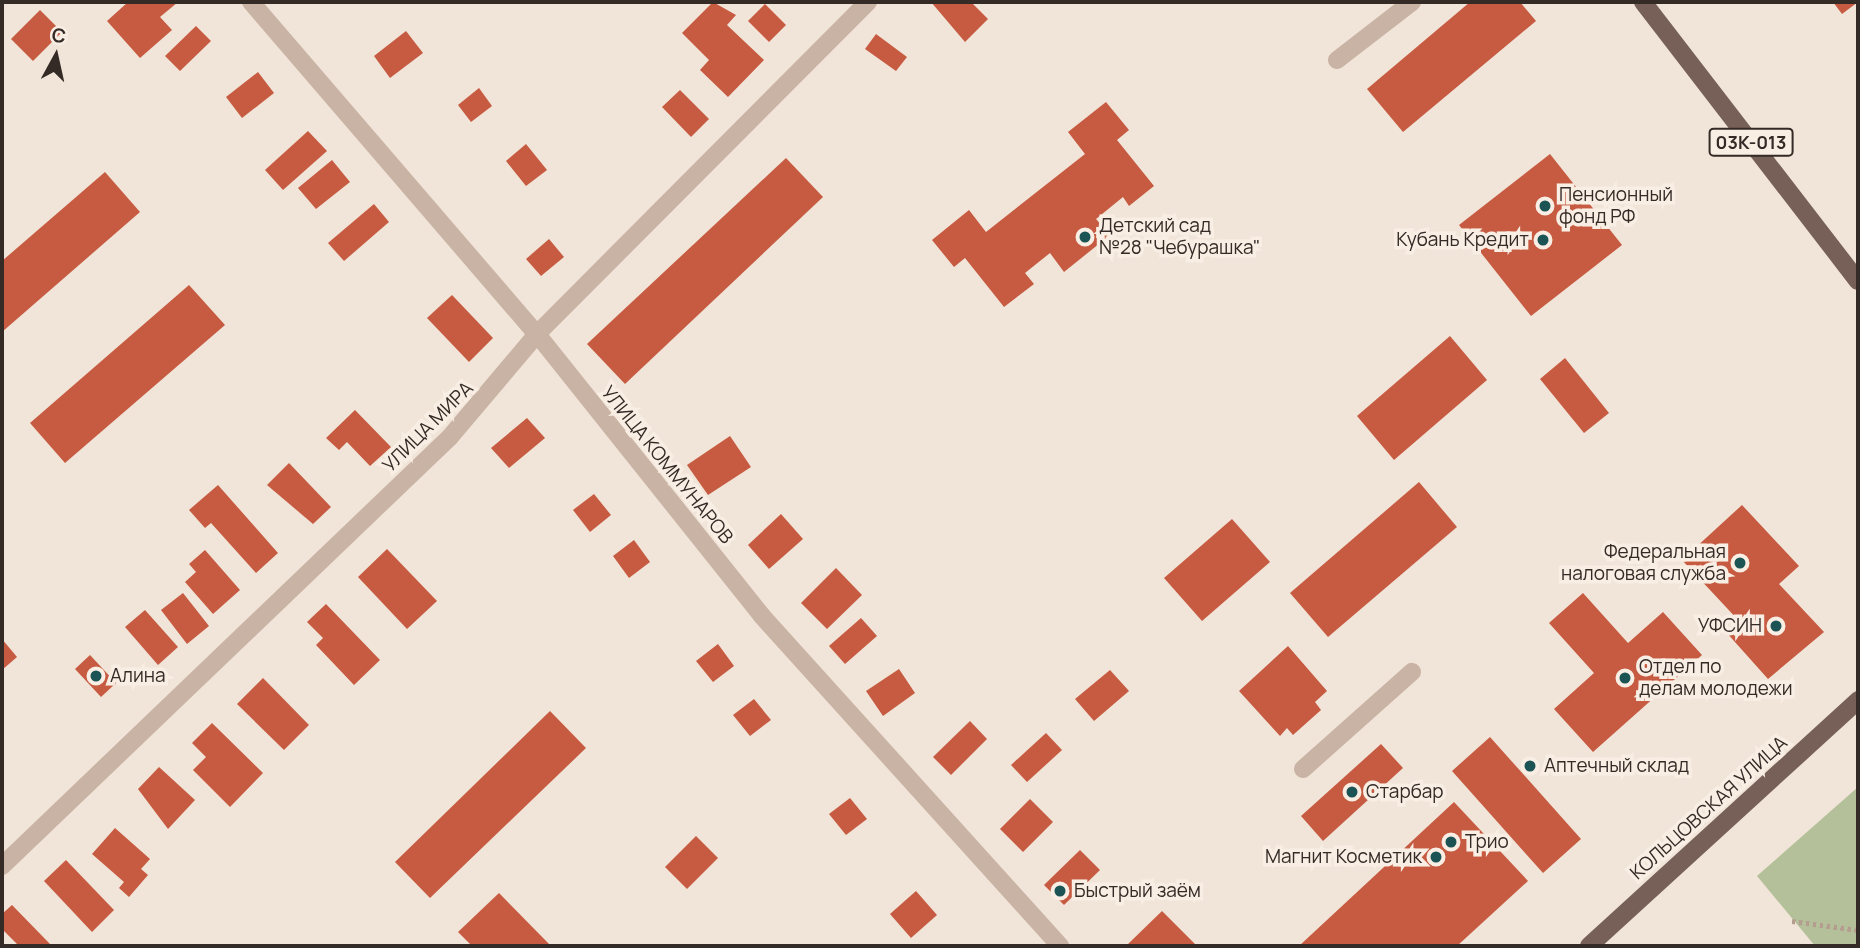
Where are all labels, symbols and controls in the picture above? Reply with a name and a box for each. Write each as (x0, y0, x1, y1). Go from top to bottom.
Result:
north arrow (21, 21, 91, 91)
text: С (50, 21, 68, 49)
road number: 03К-013 (1707, 127, 1795, 156)
place label: Пенсионный фонд РФ (1559, 184, 1673, 228)
marker: Пенсионный фонд РФ (1537, 198, 1553, 214)
place label: Детский сад №28 "Чебурашка" (1099, 215, 1260, 259)
marker: Детский сад №28 "Чебурашка" (1077, 229, 1093, 245)
place label: Кубань Кредит (1396, 229, 1529, 251)
marker: Кубань Кредит (1535, 232, 1551, 248)
street label: УЛИЦА МИРА (378, 377, 478, 477)
street label: УЛИЦА КОММУНАРОВ (596, 382, 738, 548)
place label: Федеральная налоговая служба (1561, 541, 1726, 585)
marker: Федеральная налоговая служба (1732, 555, 1748, 571)
place label: УФСИН (1698, 615, 1762, 637)
marker: УФСИН (1768, 618, 1784, 634)
place label: Отдел по делам молодежи (1639, 656, 1793, 700)
place label: Алина (110, 665, 166, 687)
marker: Алина (88, 668, 104, 684)
marker: Отдел по делам молодежи (1617, 670, 1633, 686)
street label: КОЛЬЦОВСКАЯ УЛИЦА (1626, 732, 1792, 884)
place label: Аптечный склад (1544, 755, 1689, 777)
marker: Аптечный склад (1522, 758, 1538, 774)
place label: Старбар (1366, 781, 1444, 803)
marker: Старбар (1344, 784, 1360, 800)
place label: Трио (1465, 831, 1509, 853)
marker: Трио (1443, 834, 1459, 850)
place label: Магнит Косметик (1265, 846, 1422, 868)
marker: Магнит Косметик (1428, 849, 1444, 865)
place label: Быстрый заём (1074, 880, 1201, 902)
marker: Быстрый заём (1052, 883, 1068, 899)

